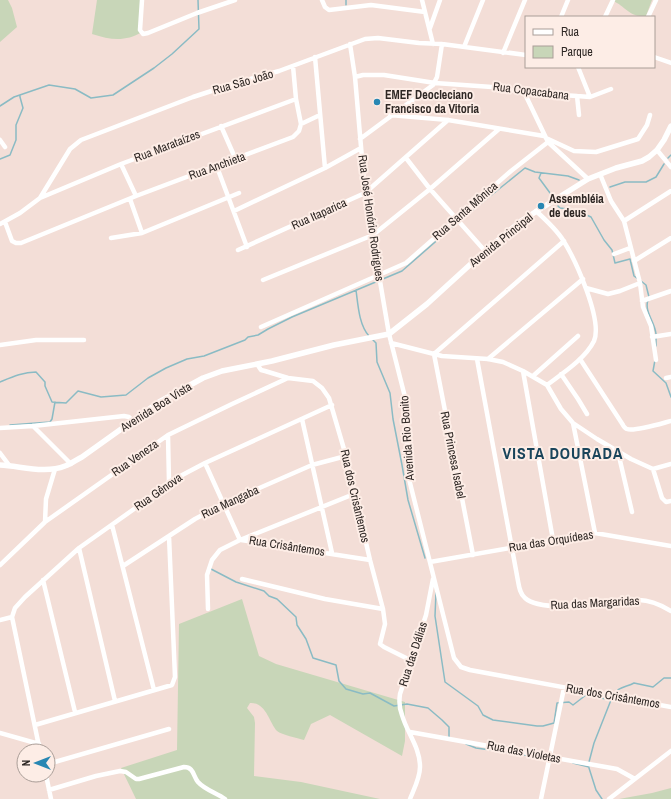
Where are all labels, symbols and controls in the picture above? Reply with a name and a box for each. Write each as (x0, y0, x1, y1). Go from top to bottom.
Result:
legend (525, 16, 655, 68)
text: Rua (561, 24, 580, 40)
text: Parque (561, 44, 593, 60)
street label: Rua São João (211, 66, 275, 98)
street label: Rua Copacabana (492, 78, 571, 104)
place label: EMEF Deocleciano Francisco da Vitoria (385, 87, 479, 117)
marker: EMEF Deocleciano Francisco da Vitoria (372, 97, 382, 107)
street label: Rua Marataízes (132, 126, 202, 166)
street label: Rua Anchieta (186, 148, 248, 184)
street label: Rua José Honório Rodrigues (354, 154, 388, 282)
street label: Rua Santa Mônica (429, 178, 501, 244)
place label: Assembléia de deus (549, 191, 604, 221)
street label: Rua Itaparica (289, 194, 350, 233)
marker: Assembléia de deus (536, 201, 546, 211)
street label: Avenida Principal (465, 209, 536, 271)
street label: Avenida Boa Vista (116, 378, 195, 436)
street label: Avenida Rio Bonito (396, 395, 418, 482)
street label: Rua Princesa Isabel (437, 410, 469, 500)
street label: Rua Veneza (108, 436, 162, 480)
district label: VISTA DOURADA (503, 442, 623, 464)
street label: Rua dos Crisântemos (337, 448, 374, 544)
street label: Rua Gênova (131, 469, 186, 514)
street label: Rua Mangaba (199, 481, 262, 522)
street label: Rua das Orquídeas (508, 526, 594, 556)
street label: Rua Crisântemos (248, 532, 326, 560)
street label: Rua das Margaridas (550, 593, 640, 613)
street label: Rua das Dálias (395, 619, 431, 688)
street label: Rua dos Crisântemos (565, 680, 661, 712)
street label: Rua das Violetas (486, 737, 562, 767)
north arrow (16, 743, 56, 783)
text: N (19, 760, 33, 766)

